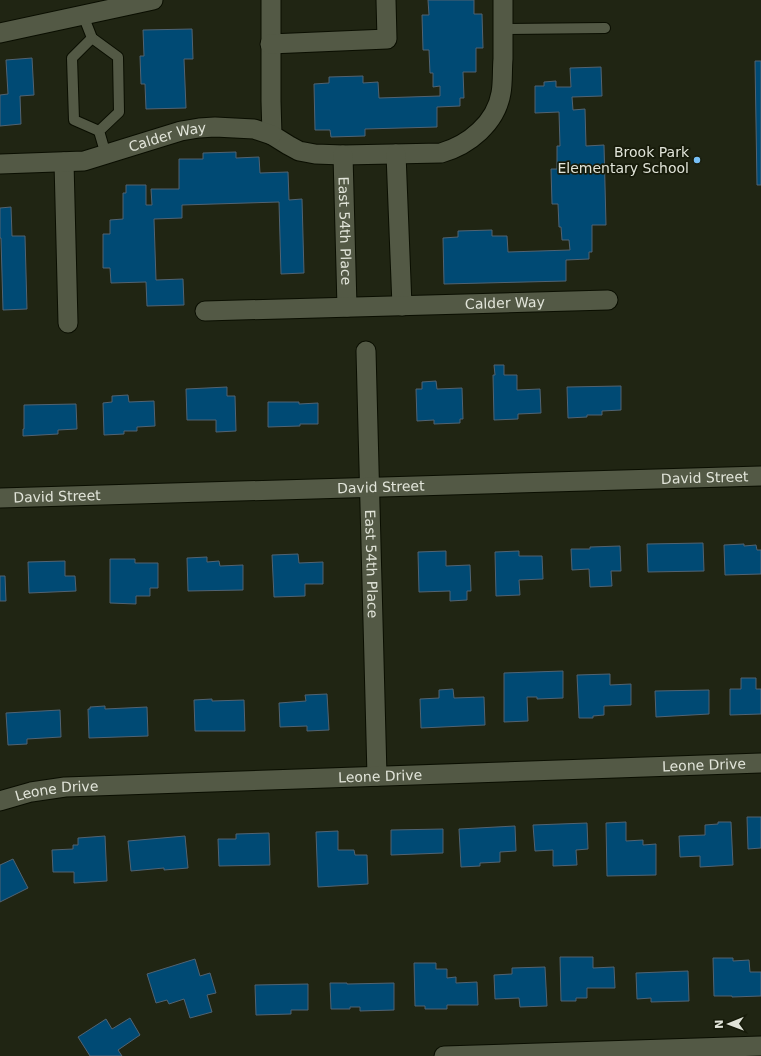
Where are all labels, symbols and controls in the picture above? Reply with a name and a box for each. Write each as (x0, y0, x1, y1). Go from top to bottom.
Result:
street label: Calder Way (127, 120, 207, 155)
place label: Brook Park Elementary School (557, 144, 690, 176)
marker: Brook Park Elementary School (692, 155, 702, 165)
street label: East 54th Place (336, 176, 354, 285)
street label: Calder Way (465, 294, 545, 312)
street label: David Street (661, 468, 749, 487)
street label: David Street (337, 478, 425, 496)
street label: David Street (13, 487, 101, 506)
street label: East 54th Place (362, 509, 381, 618)
street label: Leone Drive (662, 756, 746, 774)
street label: Leone Drive (338, 767, 422, 786)
street label: Leone Drive (13, 778, 99, 804)
north arrow (709, 1004, 749, 1044)
text: N (713, 1019, 726, 1029)

